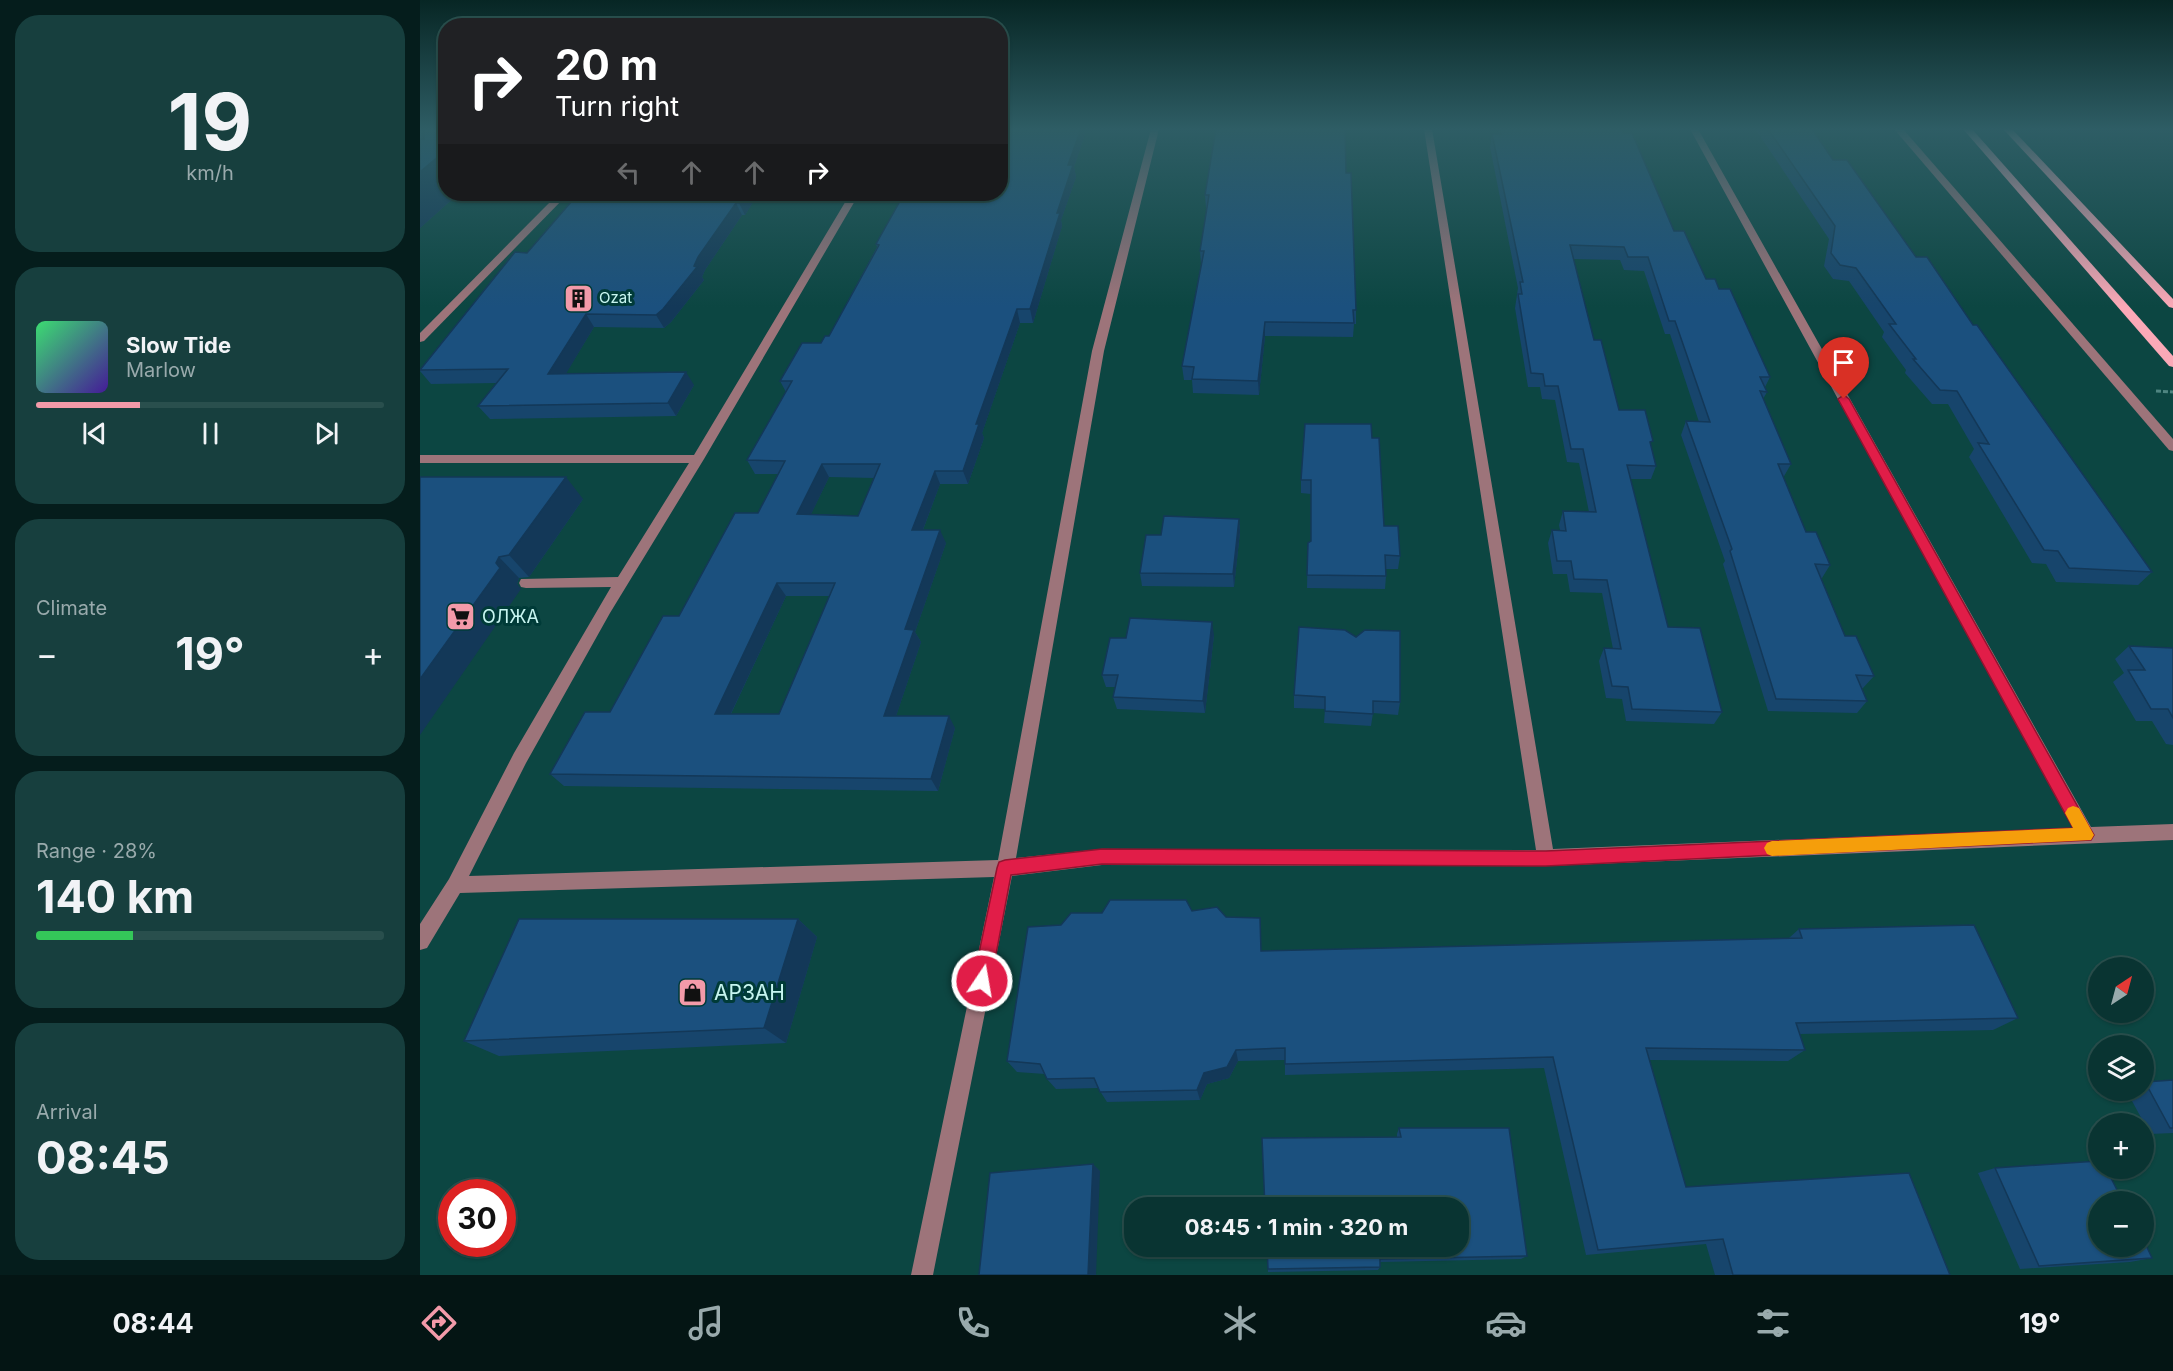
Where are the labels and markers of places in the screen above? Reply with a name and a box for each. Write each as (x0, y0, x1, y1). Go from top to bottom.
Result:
building icon: Ozat (562, 282, 594, 314)
place label: Ozat (599, 288, 632, 307)
pin (1818, 337, 1869, 399)
supermarket icon: ОЛЖА (445, 601, 477, 633)
place label: ОЛЖА (482, 606, 539, 627)
shop icon: АРЗАН (677, 977, 709, 1009)
place label: АРЗАН (714, 980, 785, 1005)

